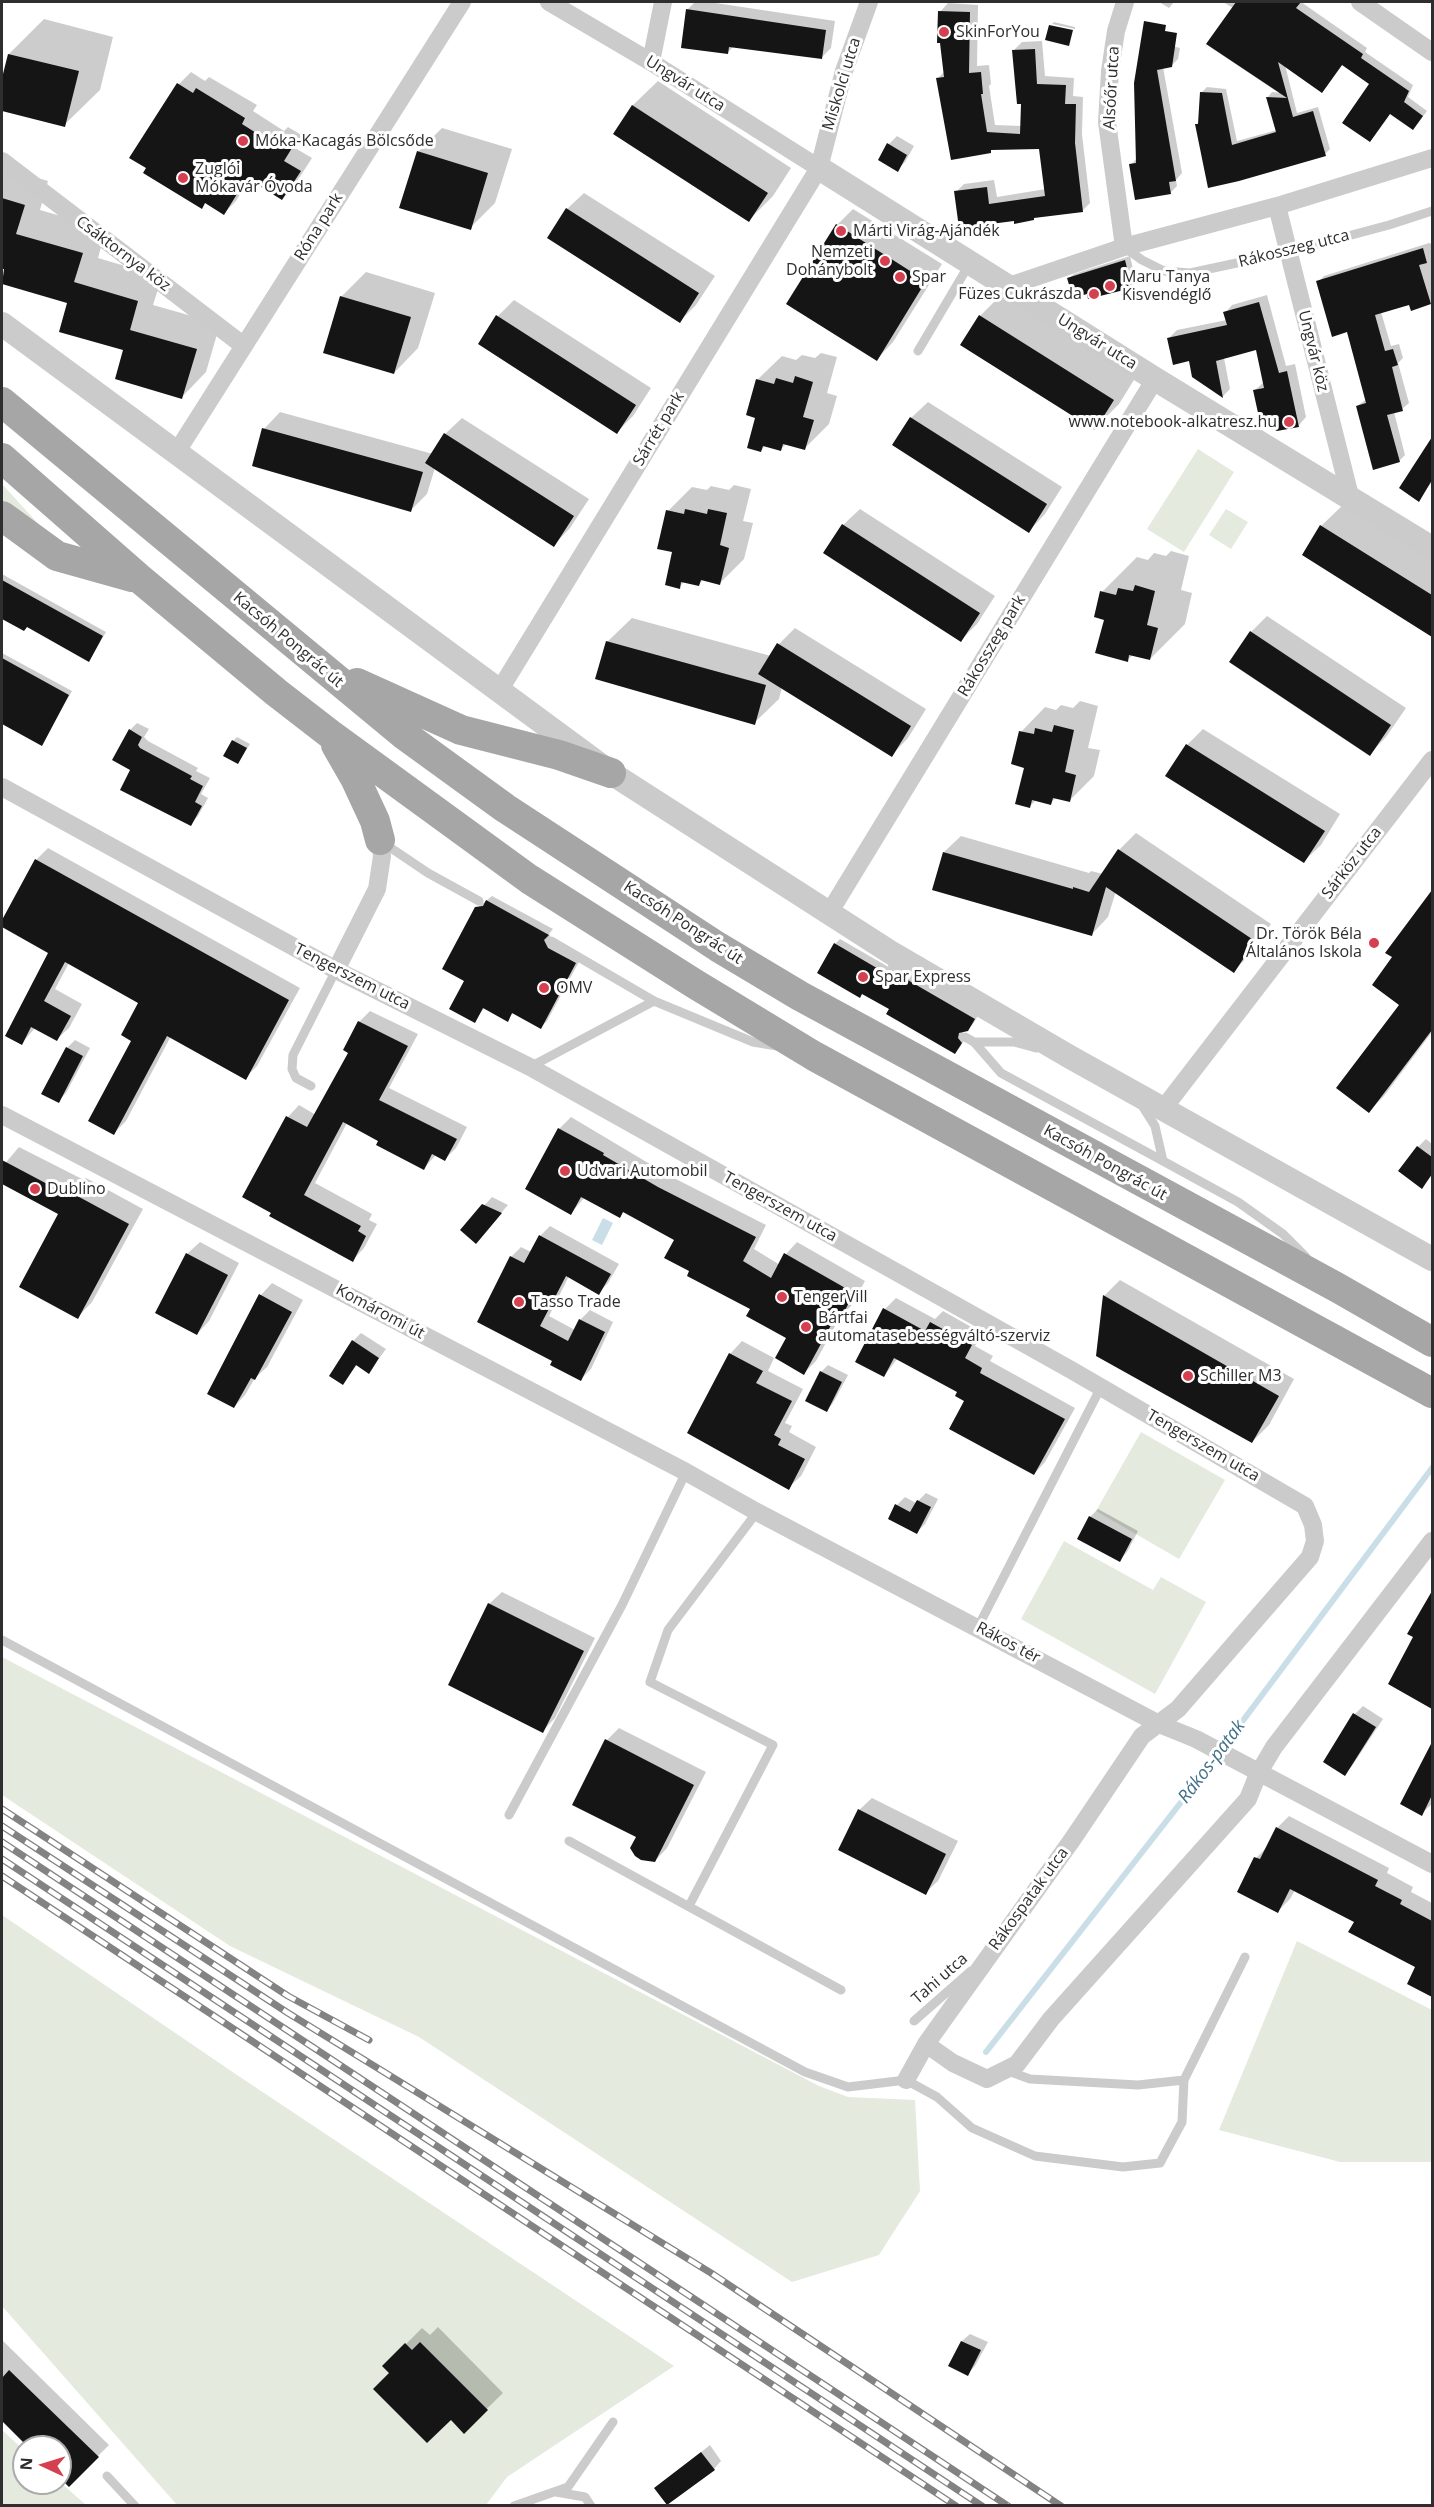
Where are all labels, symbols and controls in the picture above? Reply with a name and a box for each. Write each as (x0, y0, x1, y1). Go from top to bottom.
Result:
place label: SkinForYou (956, 22, 1040, 42)
marker: SkinForYou (937, 25, 951, 39)
street label: Miskolci utca (819, 35, 865, 133)
street label: Alsóőr utca (1100, 46, 1124, 130)
street label: Ungvár utca (642, 52, 728, 116)
place label: Móka-Kacagás Bölcsőde (255, 131, 434, 151)
marker: Móka-Kacagás Bölcsőde (236, 134, 250, 148)
place label: Zuglói Mókavár Óvoda (195, 159, 313, 197)
marker: Zuglói Mókavár Óvoda (176, 171, 190, 185)
street label: Róna park (291, 190, 347, 264)
street label: Csáktornya köz (72, 212, 174, 296)
place label: Márti Virág-Ajándék (853, 221, 1000, 241)
marker: Márti Virág-Ajándék (834, 224, 848, 238)
street label: Rákosszeg utca (1237, 226, 1351, 272)
place label: Nemzeti Dohánybolt (786, 242, 873, 280)
marker: Nemzeti Dohánybolt (878, 254, 892, 268)
place label: Spar (912, 267, 946, 287)
place label: Maru Tanya Kisvendéglő (1122, 267, 1211, 305)
marker: Spar (893, 270, 907, 284)
marker: Maru Tanya Kisvendéglő (1103, 279, 1117, 293)
place label: Füzes Cukrászda (958, 284, 1082, 304)
marker: Füzes Cukrászda (1087, 287, 1101, 301)
street label: Ungvár köz (1294, 308, 1332, 394)
street label: Ungvár utca (1054, 310, 1140, 374)
street label: Sárrét park (629, 388, 689, 470)
place label: www.notebook-alkatresz.hu (1068, 412, 1277, 432)
marker: www.notebook-alkatresz.hu (1282, 415, 1296, 429)
street label: Kacsóh Pongrác út (229, 588, 347, 692)
street label: Rákosszeg park (954, 592, 1030, 700)
street label: Sárköz utca (1318, 823, 1386, 903)
street label: Kacsóh Pongrác út (620, 877, 746, 969)
place label: Dr. Török Béla Általános Iskola (1246, 924, 1362, 962)
marker: Dr. Török Béla Általános Iskola (1367, 936, 1381, 950)
street label: Tengerszem utca (291, 940, 413, 1014)
place label: Spar Express (875, 967, 971, 987)
marker: Spar Express (856, 970, 870, 984)
place label: OMV (556, 978, 592, 998)
marker: OMV (537, 981, 551, 995)
street label: Kacsóh Pongrác út (1040, 1121, 1170, 1205)
place label: Udvari Automobil (577, 1161, 708, 1181)
marker: Udvari Automobil (558, 1164, 572, 1178)
street label: Tengerszem utca (720, 1168, 840, 1246)
place label: Dublino (47, 1179, 106, 1199)
marker: Dublino (28, 1182, 42, 1196)
street label: Komáromi út (332, 1281, 428, 1343)
place label: TengerVill (794, 1287, 867, 1307)
marker: TengerVill (775, 1290, 789, 1304)
place label: Tasso Trade (531, 1292, 621, 1312)
marker: Tasso Trade (512, 1295, 526, 1309)
place label: Bártfai automatasebességváltó-szerviz (818, 1308, 1050, 1346)
marker: Bártfai automatasebességváltó-szerviz (799, 1320, 813, 1334)
place label: Schiller M3 (1200, 1366, 1282, 1386)
marker: Schiller M3 (1181, 1369, 1195, 1383)
street label: Tengerszem utca (1143, 1406, 1263, 1486)
street label: Rákos tér (973, 1618, 1043, 1668)
water label: Rákos-patak (1174, 1716, 1250, 1808)
street label: Rákospatak utca (985, 1844, 1073, 1954)
street label: Tahi utca (908, 1950, 972, 2008)
north arrow (12, 2435, 72, 2495)
text: N (15, 2457, 37, 2471)

